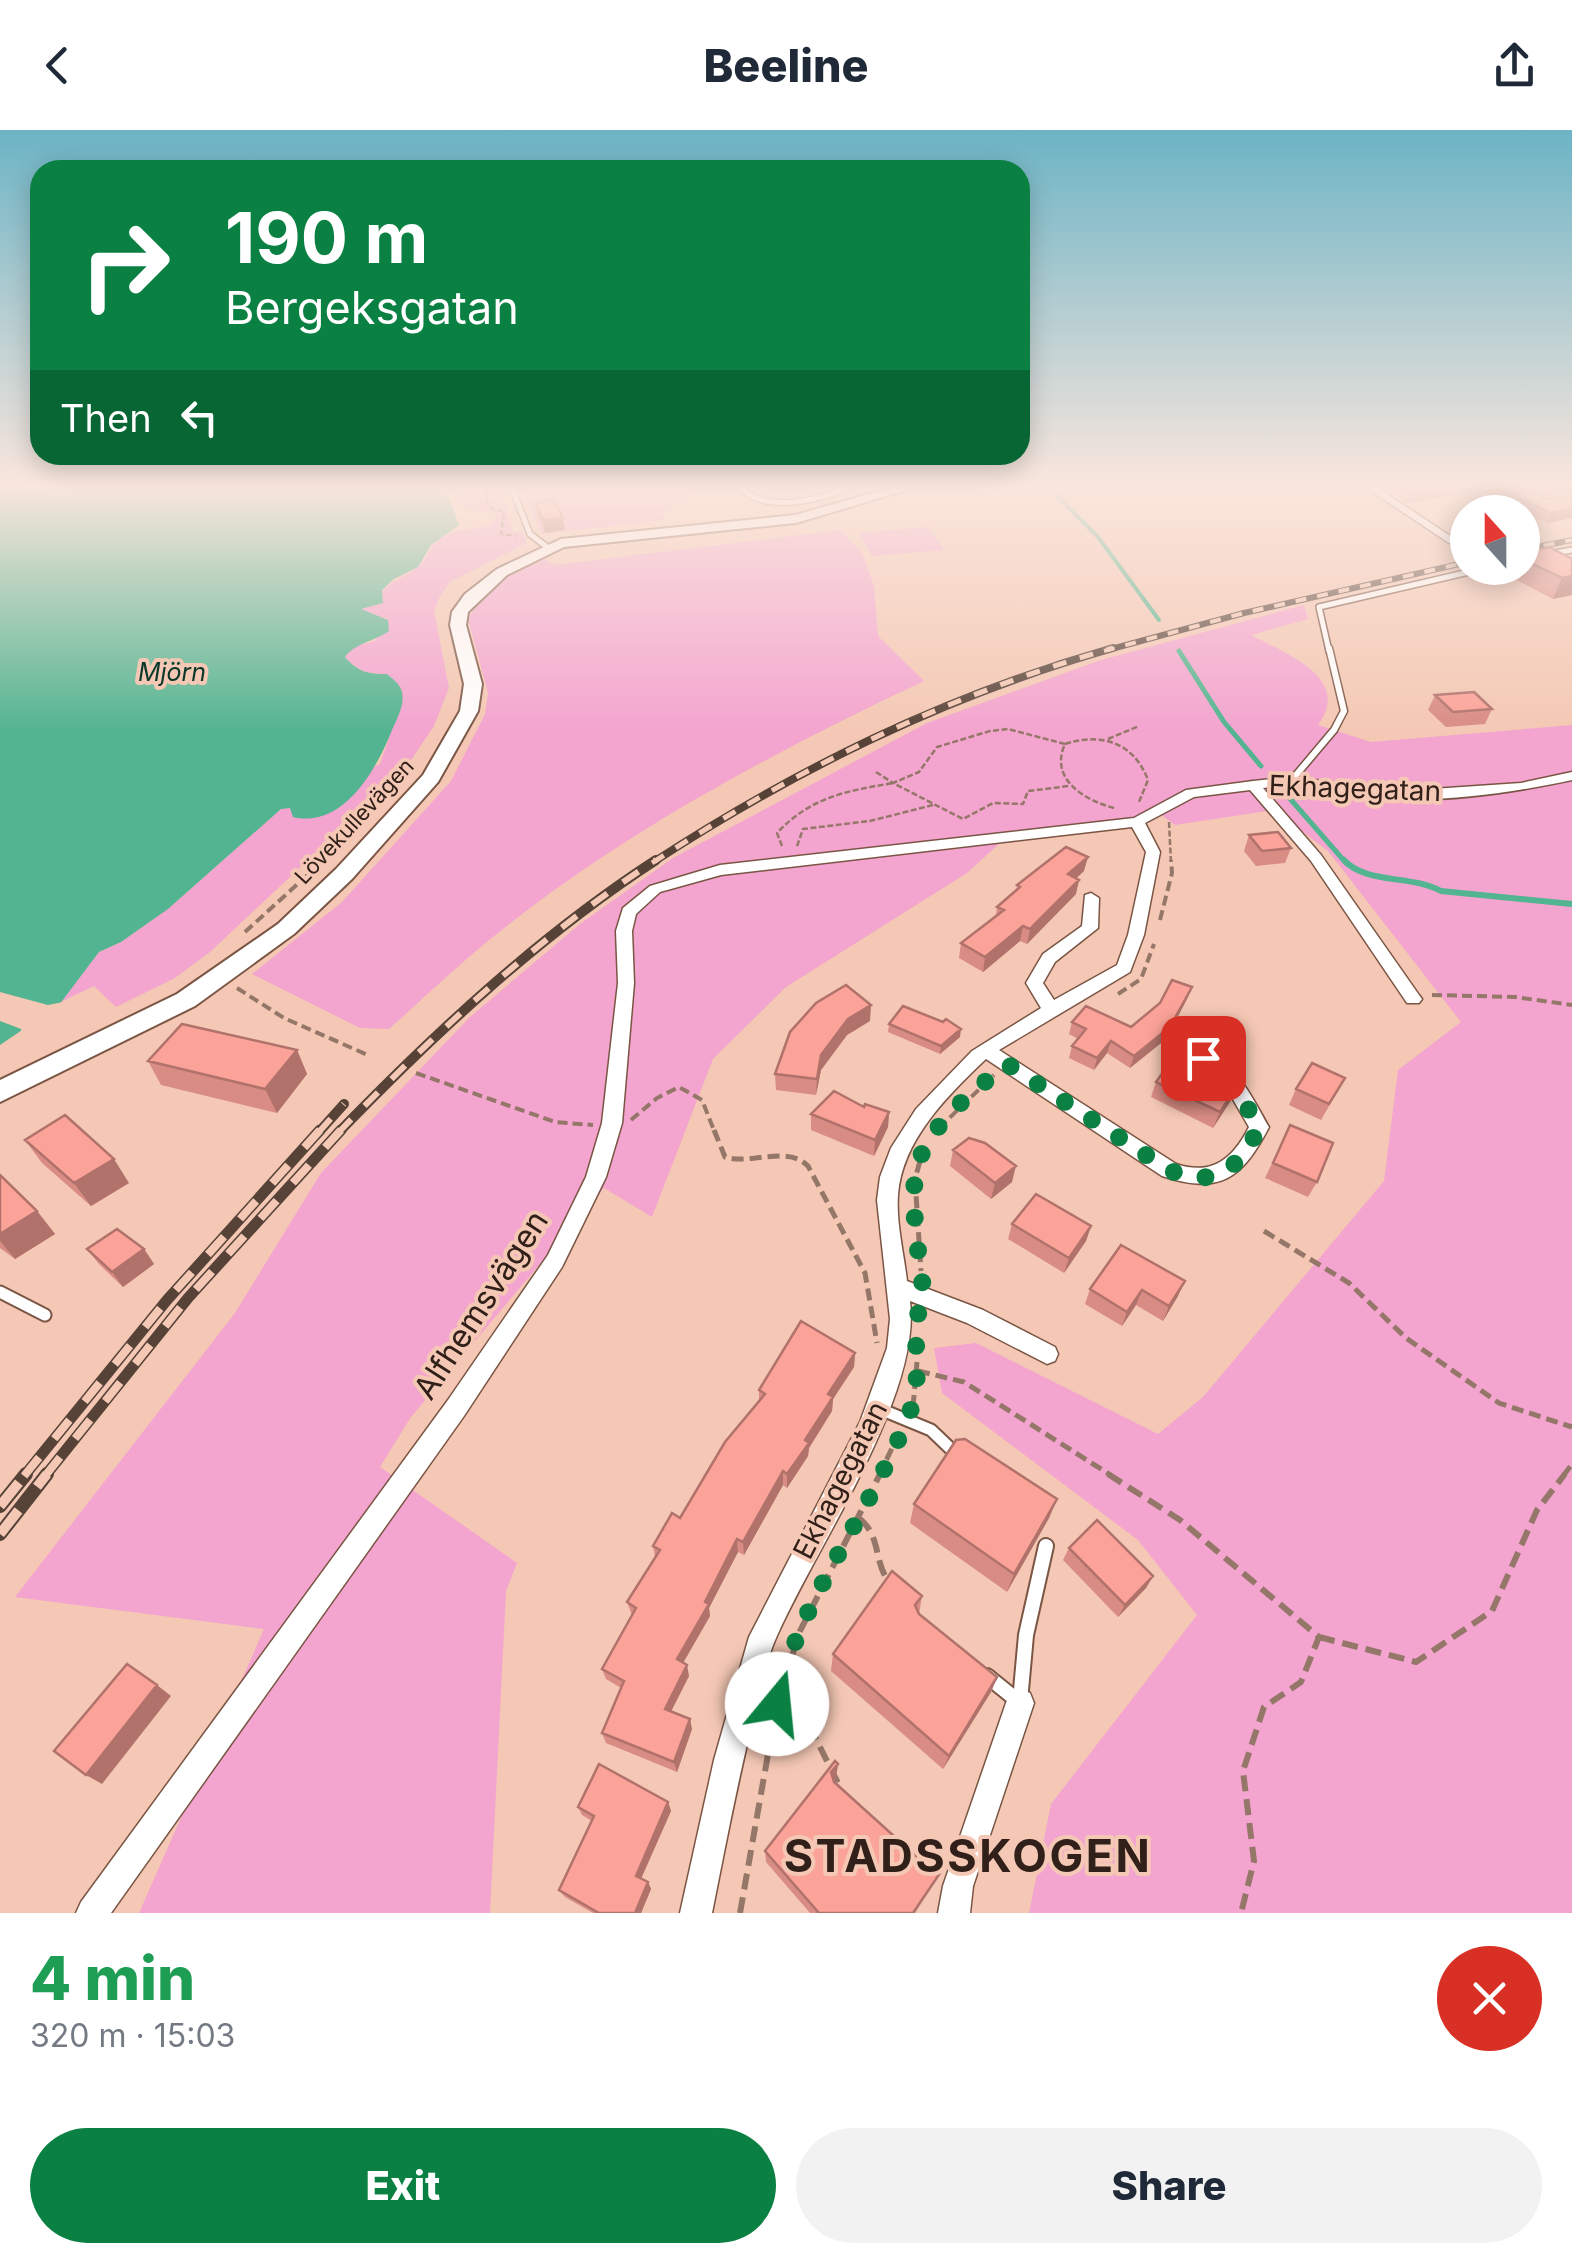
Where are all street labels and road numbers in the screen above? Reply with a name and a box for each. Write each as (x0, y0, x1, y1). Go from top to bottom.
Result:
street label: Lövekullevägen (289, 753, 419, 889)
street label: Ekhagegatan (1268, 768, 1442, 808)
street label: Alfhemsvägen (405, 1203, 556, 1406)
street label: Ekhagegatan (786, 1395, 894, 1565)

